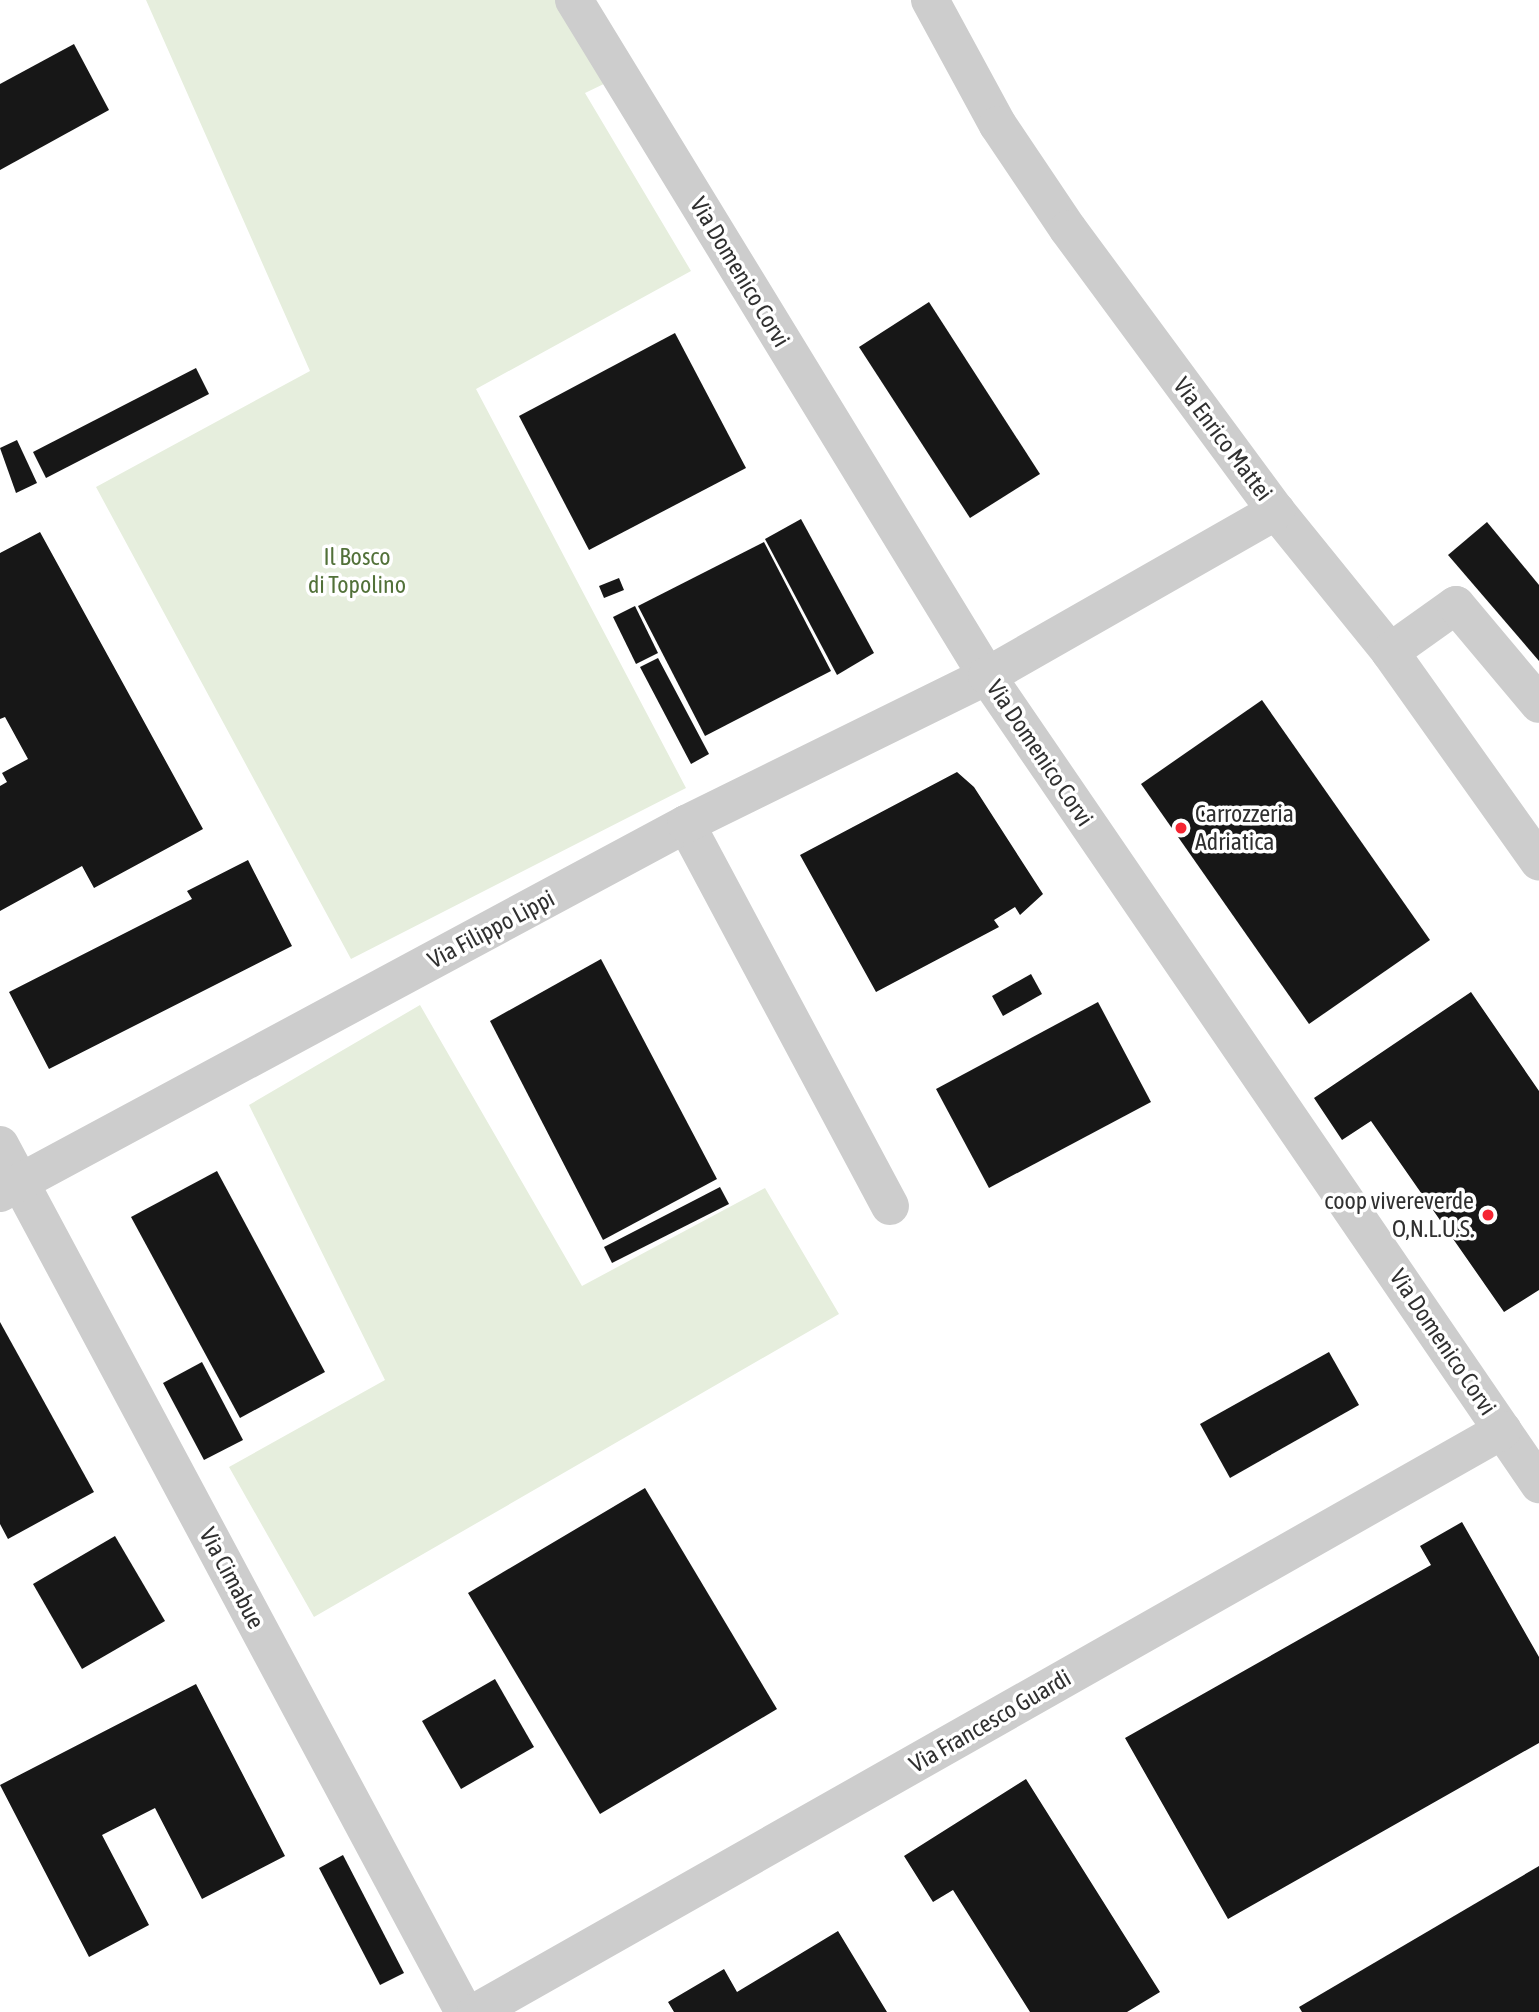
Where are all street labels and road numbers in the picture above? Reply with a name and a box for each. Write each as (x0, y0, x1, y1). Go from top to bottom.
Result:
street label: Via Domenico Corvi (684, 192, 796, 352)
street label: Via Enrico Mattei (1167, 372, 1279, 506)
street label: Via Domenico Corvi (981, 675, 1099, 831)
street label: Via Filippo Lippi (423, 884, 559, 974)
street label: Via Domenico Corvi (1384, 1264, 1502, 1420)
street label: Via Cimabue (193, 1523, 271, 1633)
street label: Via Francesco Guardi (904, 1663, 1076, 1779)

